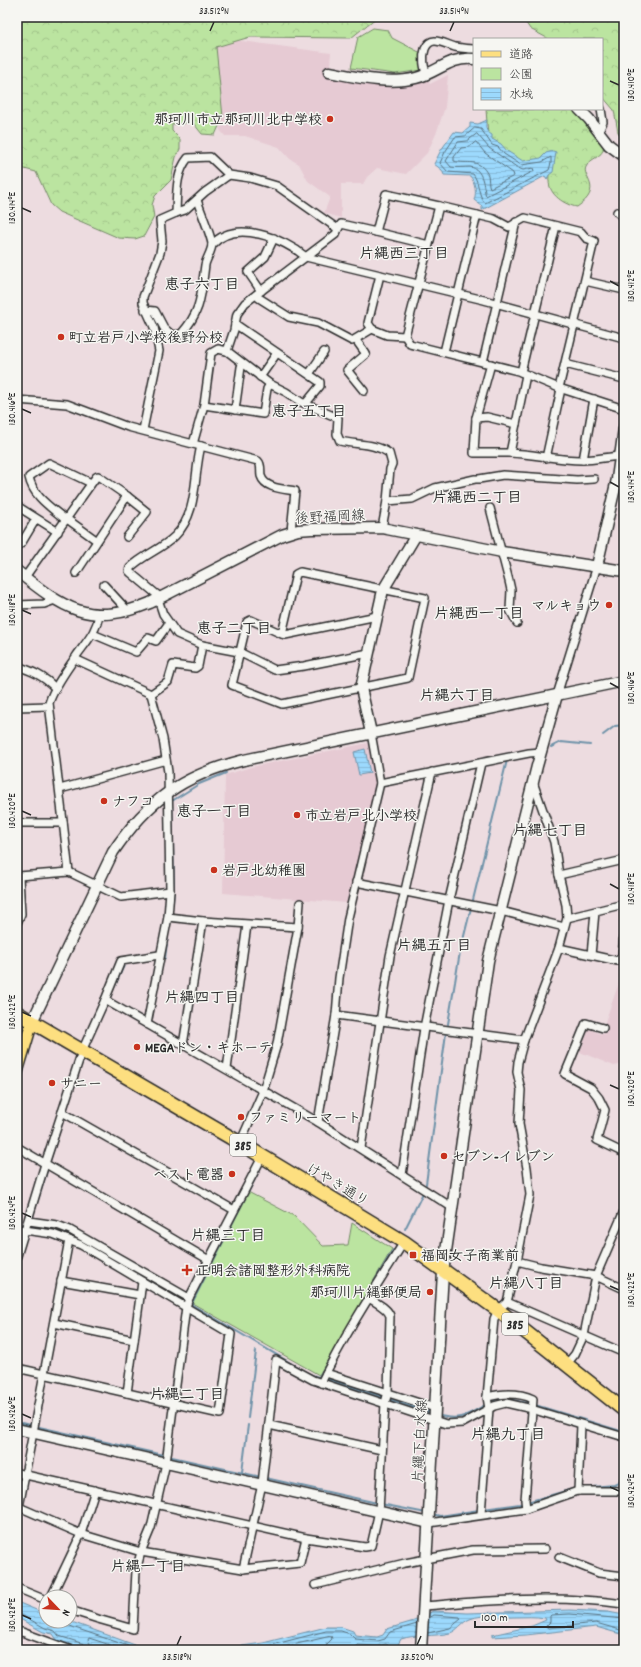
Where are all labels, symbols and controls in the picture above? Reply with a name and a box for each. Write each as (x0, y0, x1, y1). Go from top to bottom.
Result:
text: 33.512°N (199, 5, 229, 19)
text: 33.514°N (439, 5, 469, 19)
legend (473, 38, 603, 110)
text: 道路 (509, 47, 533, 64)
text: 公園 (509, 67, 533, 84)
text: 130.410°E (625, 68, 639, 102)
text: 水域 (509, 87, 533, 104)
place label: 那珂川市立那珂川北中学校 (154, 111, 322, 131)
marker: 那珂川市立那珂川北中学校 (325, 114, 335, 124)
text: 130.414°E (6, 192, 20, 224)
district label: 片縄西三丁目 (359, 244, 449, 266)
text: 130.412°E (625, 269, 639, 302)
district label: 恵子六丁目 (164, 275, 240, 297)
place label: 町立岩戸小学校後野分校 (69, 329, 223, 349)
marker: 町立岩戸小学校後野分校 (56, 332, 66, 342)
text: 130.416°E (6, 392, 20, 425)
district label: 恵子五丁目 (271, 402, 347, 424)
text: 130.414°E (625, 471, 639, 503)
district label: 片縄西二丁目 (432, 488, 522, 510)
street label: 後野福岡線 (295, 506, 366, 530)
text: 130.418°E (6, 594, 20, 626)
place label: マルキョウ (531, 597, 601, 617)
marker: マルキョウ (604, 600, 614, 610)
district label: 片縄西一丁目 (434, 604, 524, 626)
district label: 恵子二丁目 (196, 619, 272, 641)
text: 130.416°E (625, 671, 639, 704)
district label: 片縄六丁目 (419, 686, 495, 708)
text: 130.420°E (6, 793, 20, 829)
place label: ナフコ (112, 793, 154, 813)
marker: ナフコ (99, 796, 109, 806)
district label: 恵子一丁目 (176, 802, 252, 824)
place label: 市立岩戸北小学校 (305, 807, 417, 827)
marker: 市立岩戸北小学校 (292, 810, 302, 820)
district label: 片縄七丁目 (512, 821, 588, 843)
place label: 岩戸北幼稚園 (222, 862, 306, 882)
marker: 岩戸北幼稚園 (209, 865, 219, 875)
text: 130.418°E (625, 873, 639, 905)
district label: 片縄五丁目 (396, 936, 472, 958)
district label: 片縄四丁目 (164, 988, 240, 1010)
text: 130.422°E (6, 994, 20, 1029)
place label: MEGAドン・キホーテ (145, 1039, 272, 1059)
marker: MEGAドン・キホーテ (132, 1042, 142, 1052)
text: 130.420°E (625, 1071, 639, 1107)
place label: サニー (60, 1075, 102, 1095)
marker: サニー (47, 1078, 57, 1088)
place label: ファミリーマート (249, 1109, 362, 1129)
marker: ファミリーマート (236, 1112, 246, 1122)
road number: 385 (230, 1134, 256, 1156)
place label: セブン-イレブン (452, 1148, 555, 1168)
marker: セブン-イレブン (439, 1151, 449, 1161)
street label: けやき通り (302, 1159, 372, 1212)
place label: ベスト電器 (153, 1166, 224, 1186)
marker: ベスト電器 (227, 1169, 237, 1179)
text: 130.424°E (6, 1195, 20, 1230)
district label: 片縄三丁目 (190, 1226, 266, 1248)
place label: 福岡女子商業前 (421, 1247, 519, 1267)
marker: 福岡女子商業前 (408, 1250, 418, 1260)
place label: 正明会諸岡整形外科病院 (196, 1262, 350, 1282)
marker: 正明会諸岡整形外科病院 (181, 1264, 193, 1276)
text: 130.422°E (625, 1272, 639, 1307)
district label: 片縄八丁目 (488, 1274, 564, 1296)
place label: 那珂川片縄郵便局 (310, 1284, 422, 1304)
marker: 那珂川片縄郵便局 (425, 1287, 435, 1297)
road number: 385 (502, 1313, 528, 1335)
district label: 片縄二丁目 (149, 1385, 225, 1407)
text: 130.426°E (6, 1396, 20, 1431)
street label: 片繩下白水線 (409, 1399, 433, 1484)
district label: 片縄九丁目 (470, 1425, 546, 1447)
text: 130.424°E (625, 1473, 639, 1508)
district label: 片縄一丁目 (110, 1557, 186, 1579)
north arrow (38, 1589, 78, 1629)
text: 130.428°E (6, 1598, 20, 1632)
scale bar (475, 1603, 573, 1629)
text: N (57, 1607, 74, 1619)
text: 100 m (481, 1610, 508, 1627)
text: 33.518°N (162, 1651, 192, 1665)
text: 33.520°N (400, 1651, 434, 1665)

